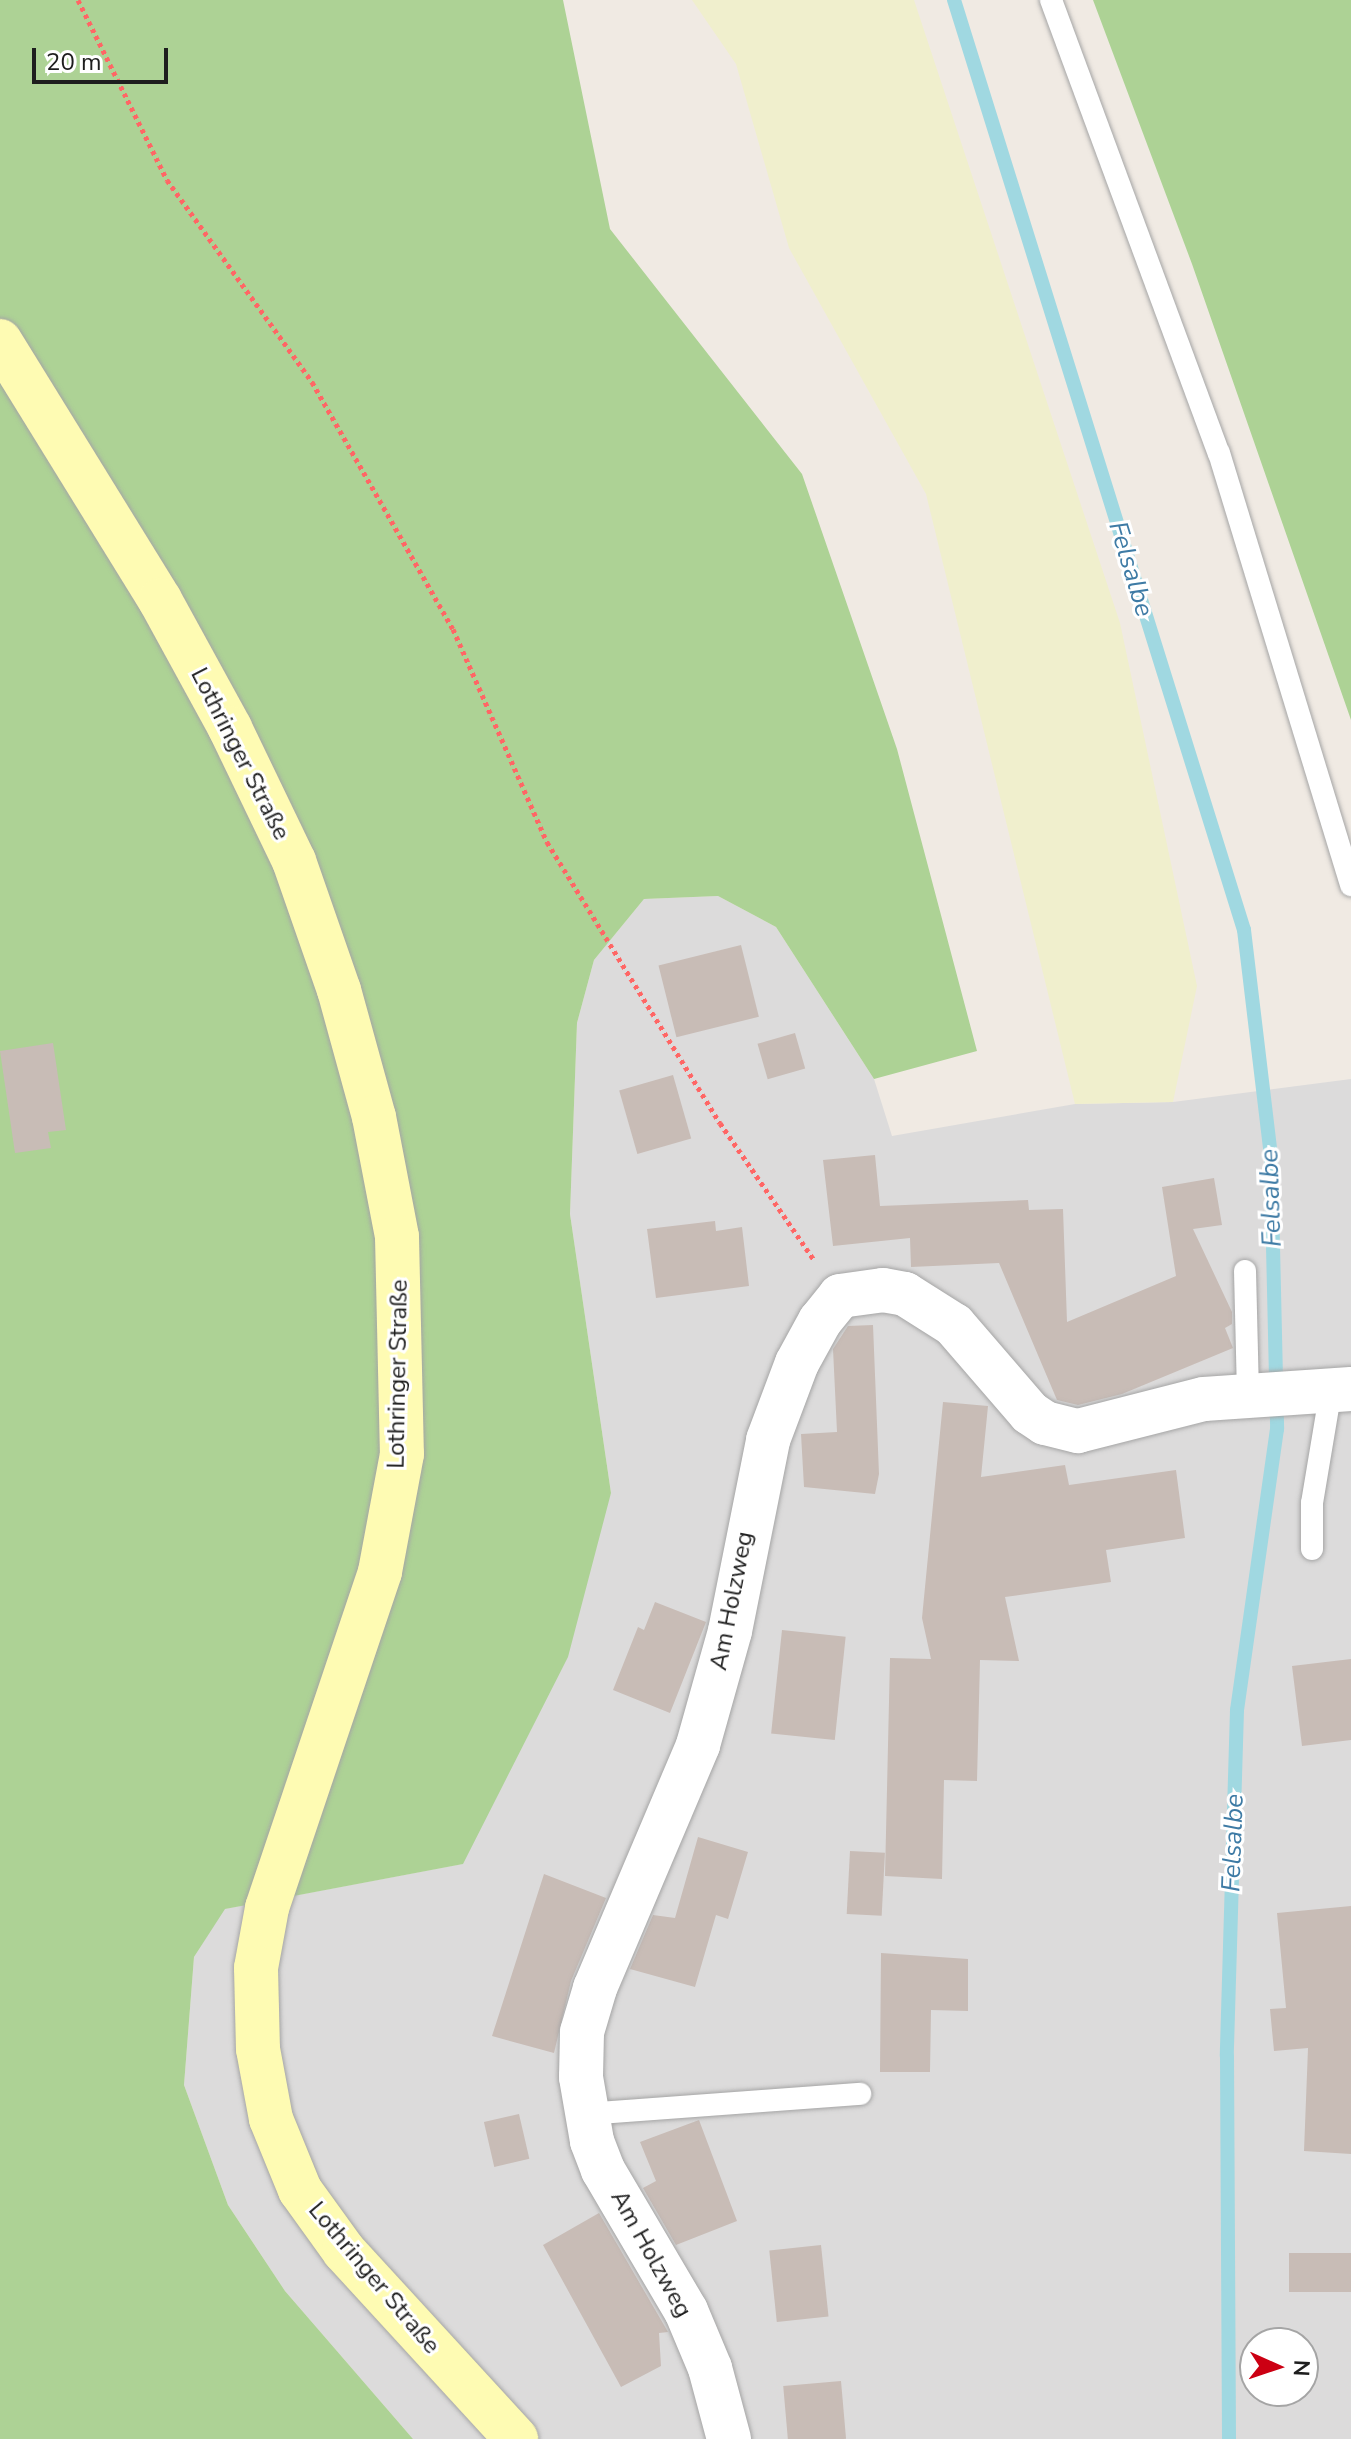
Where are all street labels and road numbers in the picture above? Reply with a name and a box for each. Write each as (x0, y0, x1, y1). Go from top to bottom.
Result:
street label: Lothringer Straße (184, 663, 296, 845)
street label: Lothringer Straße (382, 1279, 414, 1469)
street label: Am Holzweg (704, 1529, 760, 1673)
street label: Am Holzweg (604, 2185, 698, 2323)
street label: Lothringer Straße (302, 2196, 446, 2360)

